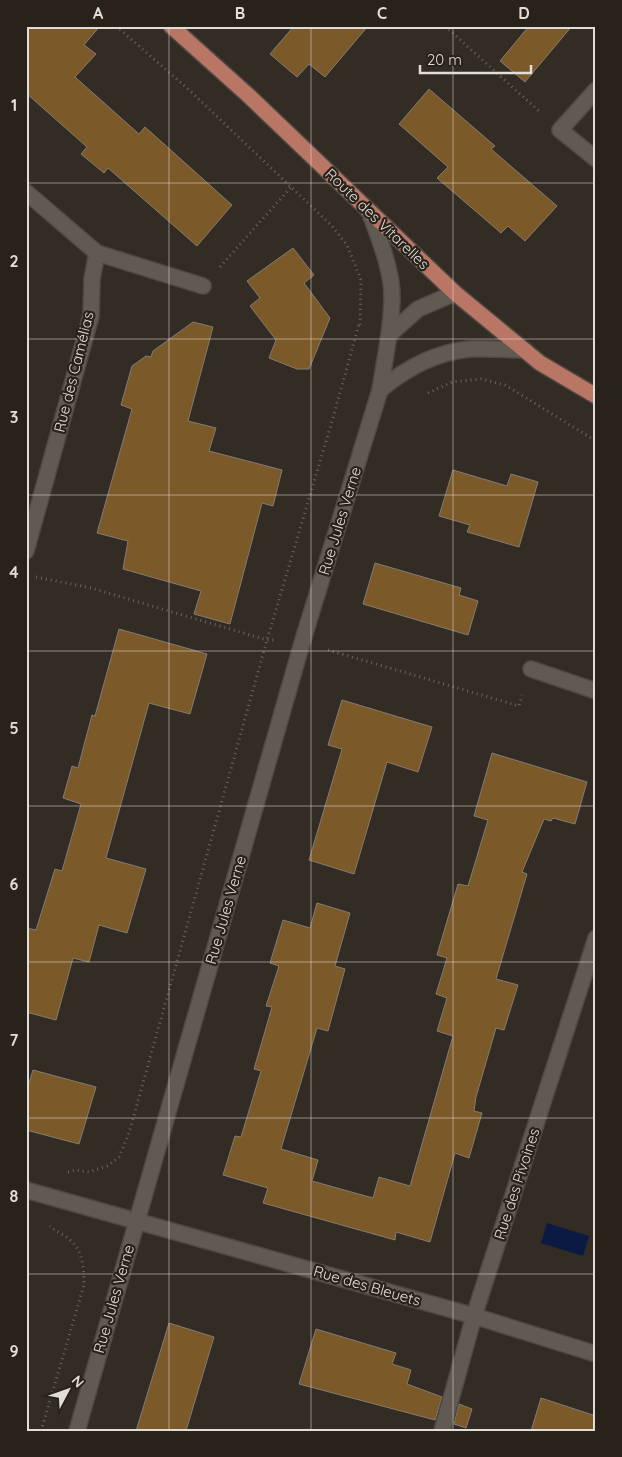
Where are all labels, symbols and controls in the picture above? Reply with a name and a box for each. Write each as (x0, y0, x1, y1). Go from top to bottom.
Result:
text: A (93, 3, 104, 23)
text: B (235, 3, 245, 23)
text: C (377, 3, 387, 23)
text: D (518, 3, 530, 23)
scale bar (420, 42, 531, 74)
text: 20 m (427, 50, 462, 69)
text: 1 (11, 95, 17, 115)
street label: Route des Vitarelles (321, 164, 433, 273)
text: 2 (9, 251, 19, 271)
street label: Rue des Camélias (49, 310, 98, 434)
text: 3 (10, 407, 18, 427)
street label: Rue Jules Verne (314, 464, 365, 577)
text: 4 (9, 562, 19, 582)
text: 5 (9, 718, 19, 738)
street label: Rue Jules Verne (201, 853, 250, 966)
text: 6 (10, 874, 19, 894)
text: 7 (10, 1030, 19, 1050)
street label: Rue des Pivoines (490, 1126, 544, 1242)
text: 8 (10, 1186, 19, 1206)
street label: Rue Jules Verne (89, 1242, 138, 1355)
street label: Rue des Bleuets (311, 1261, 423, 1310)
text: 9 (9, 1341, 19, 1361)
north arrow (42, 1364, 92, 1414)
text: N (68, 1372, 88, 1391)

